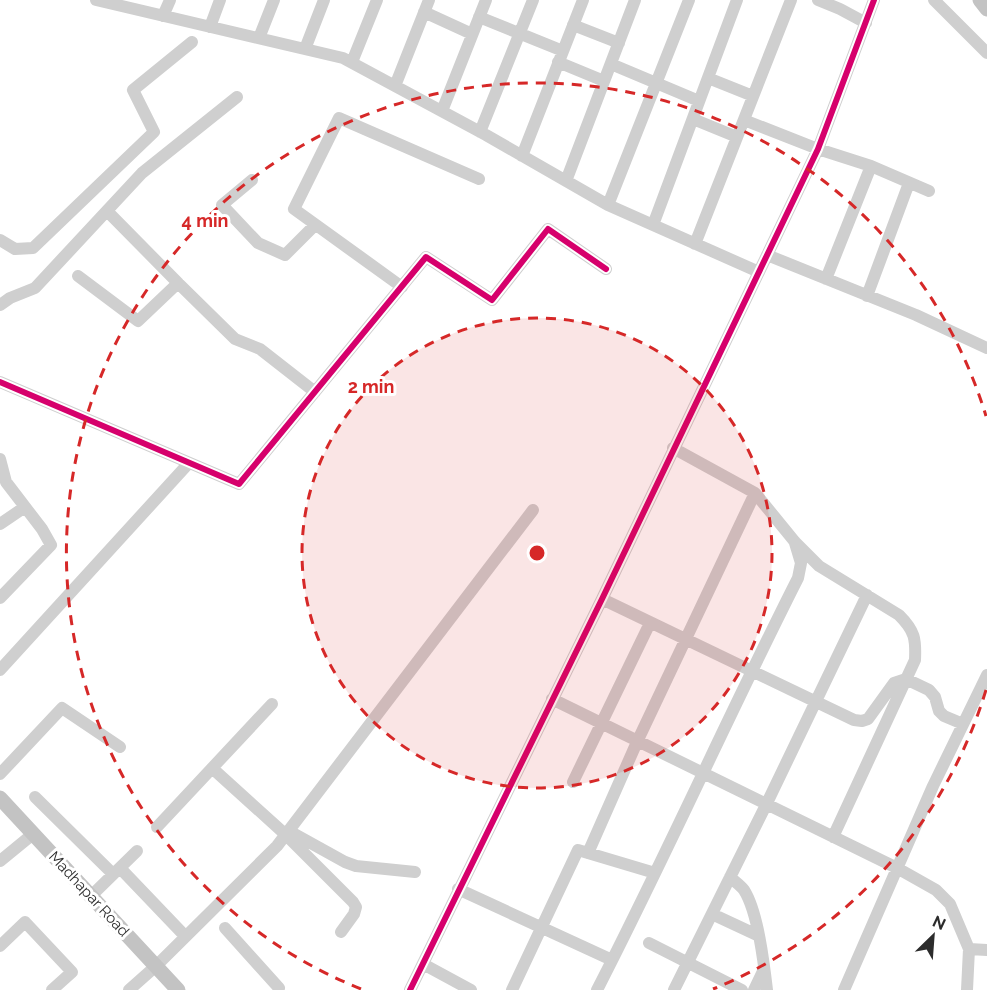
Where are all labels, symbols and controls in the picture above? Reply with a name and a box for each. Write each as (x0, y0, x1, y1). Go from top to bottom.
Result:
text: 4 min (182, 210, 228, 231)
text: 2 min (348, 376, 394, 397)
centre of rings (527, 543, 547, 563)
street label: Madhapar Road (45, 848, 133, 940)
north arrow (903, 906, 963, 966)
text: N (930, 912, 949, 934)

